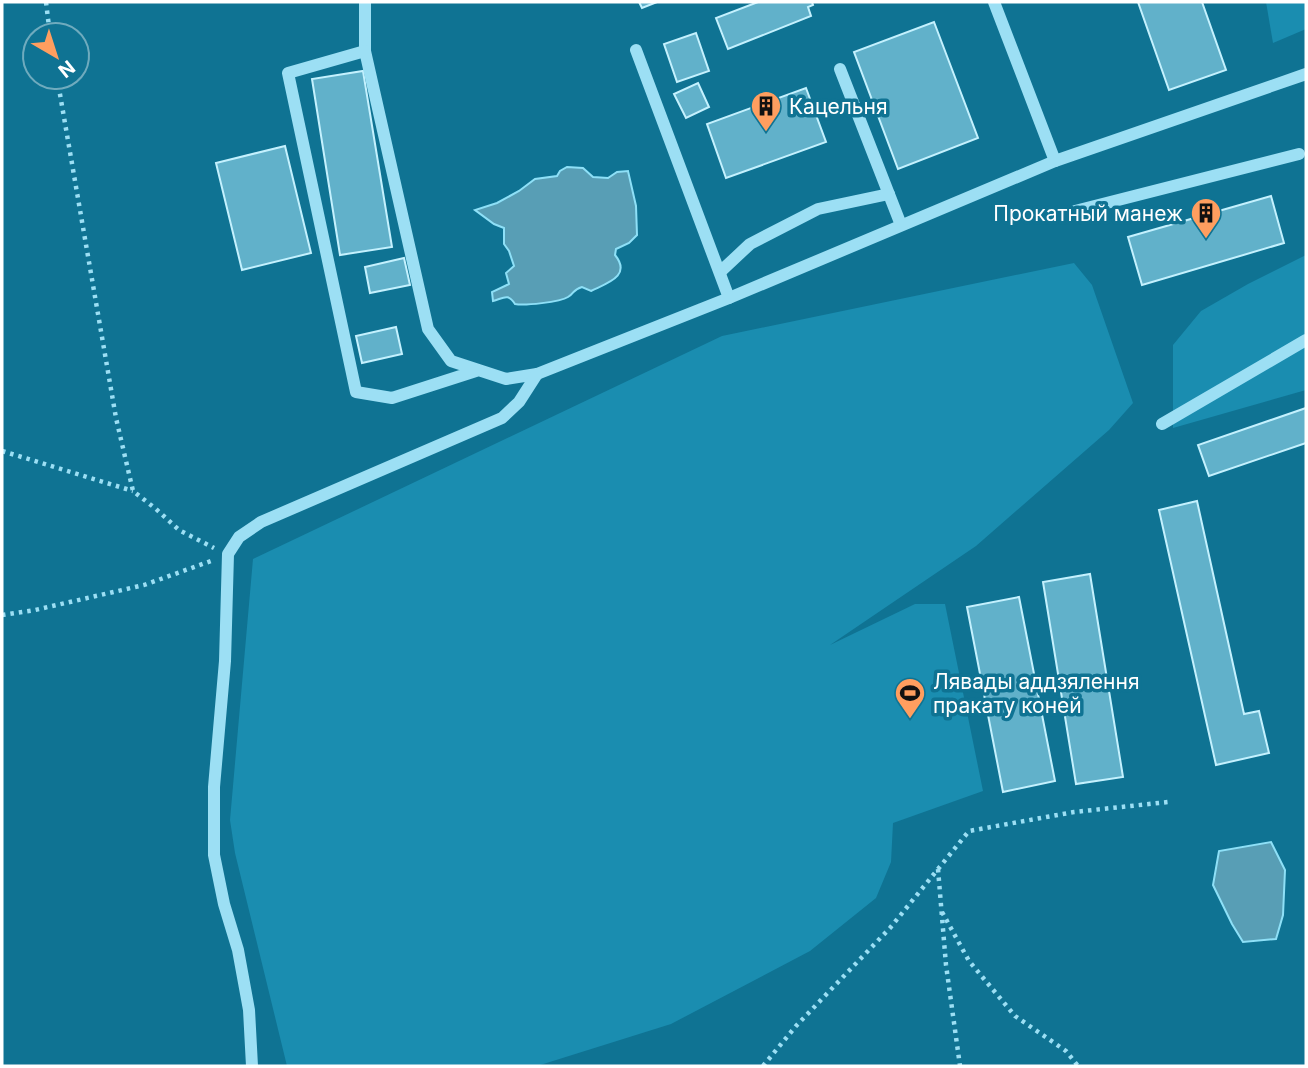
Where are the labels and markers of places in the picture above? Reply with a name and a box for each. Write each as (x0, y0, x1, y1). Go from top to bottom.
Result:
building icon: Кацельня (749, 89, 783, 133)
place label: Кацельня (789, 94, 888, 119)
building icon: Прокатный манеж (1189, 196, 1223, 240)
place label: Прокатный манеж (993, 201, 1183, 226)
place label: Лявады аддзялення пракату коней (933, 669, 1140, 718)
sports icon: Лявады аддзялення пракату коней (893, 676, 927, 720)

